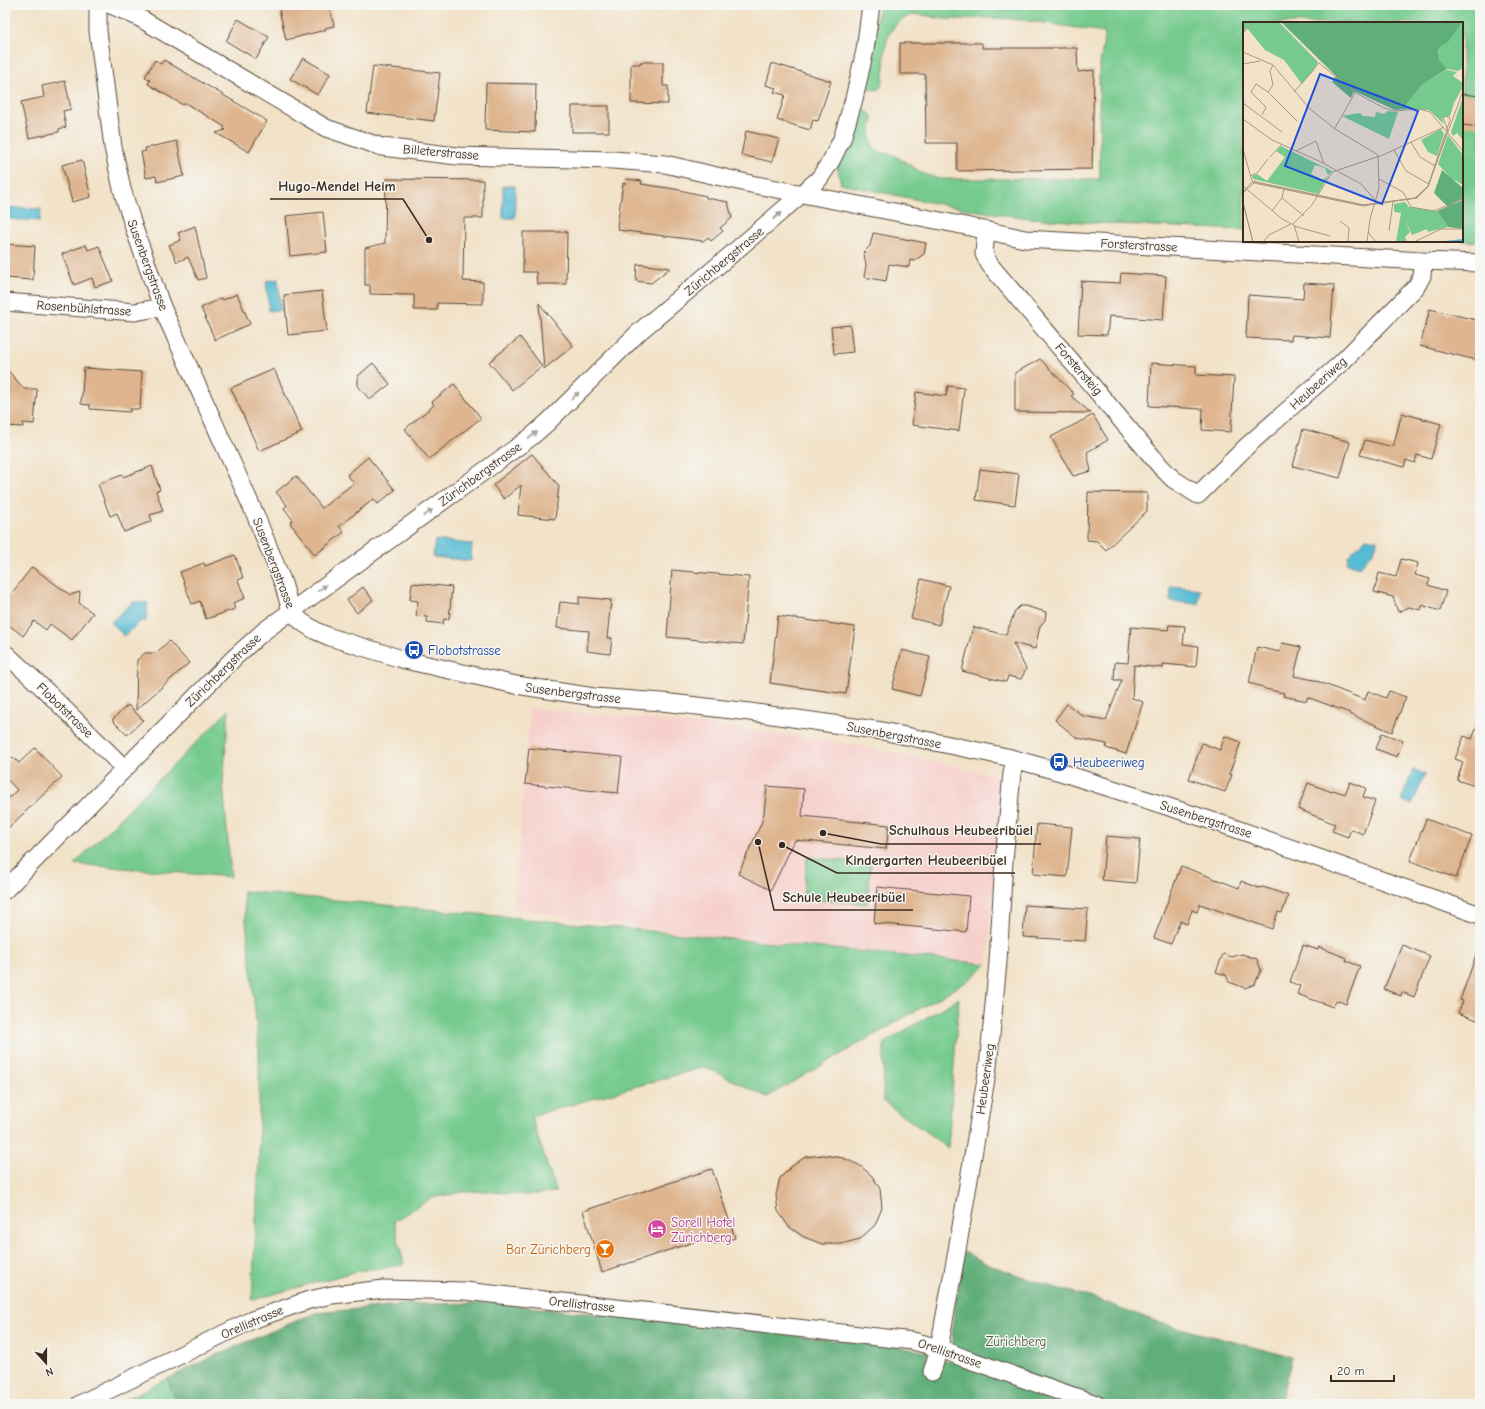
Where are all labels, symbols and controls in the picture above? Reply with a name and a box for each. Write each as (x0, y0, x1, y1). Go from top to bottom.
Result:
inset map (1243, 22, 1463, 242)
street label: Billeterstrasse (402, 141, 480, 163)
callout: Hugo-Mendel Heim (270, 173, 403, 199)
text: Hugo-Mendel Heim (278, 178, 396, 195)
one-way arrow (772, 211, 782, 221)
street label: Susenbergstrasse (125, 217, 172, 313)
street label: Zürichbergstrasse (681, 223, 767, 298)
street label: Forsterstrasse (1100, 235, 1178, 255)
street label: Rosenbühlstrasse (36, 297, 132, 319)
street label: Forstersteig (1052, 340, 1106, 398)
street label: Heubeeriweg (1286, 353, 1350, 413)
one-way arrow (570, 391, 580, 401)
one-way arrow (527, 431, 538, 440)
street label: Zürichbergstrasse (436, 439, 525, 509)
one-way arrow (423, 509, 433, 517)
street label: Susenbergstrasse (250, 515, 298, 611)
one-way arrow (317, 584, 328, 592)
street label: Zürichbergstrasse (182, 630, 264, 710)
bus stop icon: Flobotstrasse (403, 639, 425, 661)
place label: Flobotstrasse (428, 643, 501, 658)
street label: Flobotstrasse (34, 679, 97, 741)
street label: Susenbergstrasse (524, 680, 622, 706)
street label: Susenbergstrasse (845, 718, 943, 752)
bus stop icon: Heubeeriweg (1048, 751, 1070, 773)
place label: Heubeeriweg (1073, 755, 1145, 770)
street label: Susenbergstrasse (1158, 797, 1254, 841)
callout: Schulhaus Heubeeribüel (881, 818, 1041, 844)
text: Schulhaus Heubeeribüel (889, 822, 1033, 839)
callout: Kindergarten Heubeeribüel (837, 847, 1015, 873)
text: Kindergarten Heubeeribüel (845, 852, 1007, 869)
callout: Schule Heubeeribüel (774, 884, 913, 910)
text: Schule Heubeeribüel (782, 889, 906, 906)
street label: Heubeeriweg (973, 1043, 997, 1115)
place label: Sorell Hotel Zürichberg (671, 1215, 735, 1245)
hotel icon: Sorell Hotel Zürichberg (646, 1218, 668, 1240)
bar icon: Bar Zürichberg (594, 1238, 616, 1260)
place label: Bar Zürichberg (506, 1242, 591, 1257)
street label: Orellistrasse (548, 1293, 616, 1315)
street label: Orellistrasse (218, 1302, 286, 1342)
park label: Zürichberg (986, 1334, 1046, 1349)
street label: Orellistrasse (916, 1335, 984, 1371)
north arrow (26, 1343, 66, 1383)
scale bar (1331, 1357, 1394, 1383)
text: 20 m (1337, 1364, 1365, 1378)
text: N (44, 1365, 55, 1379)

